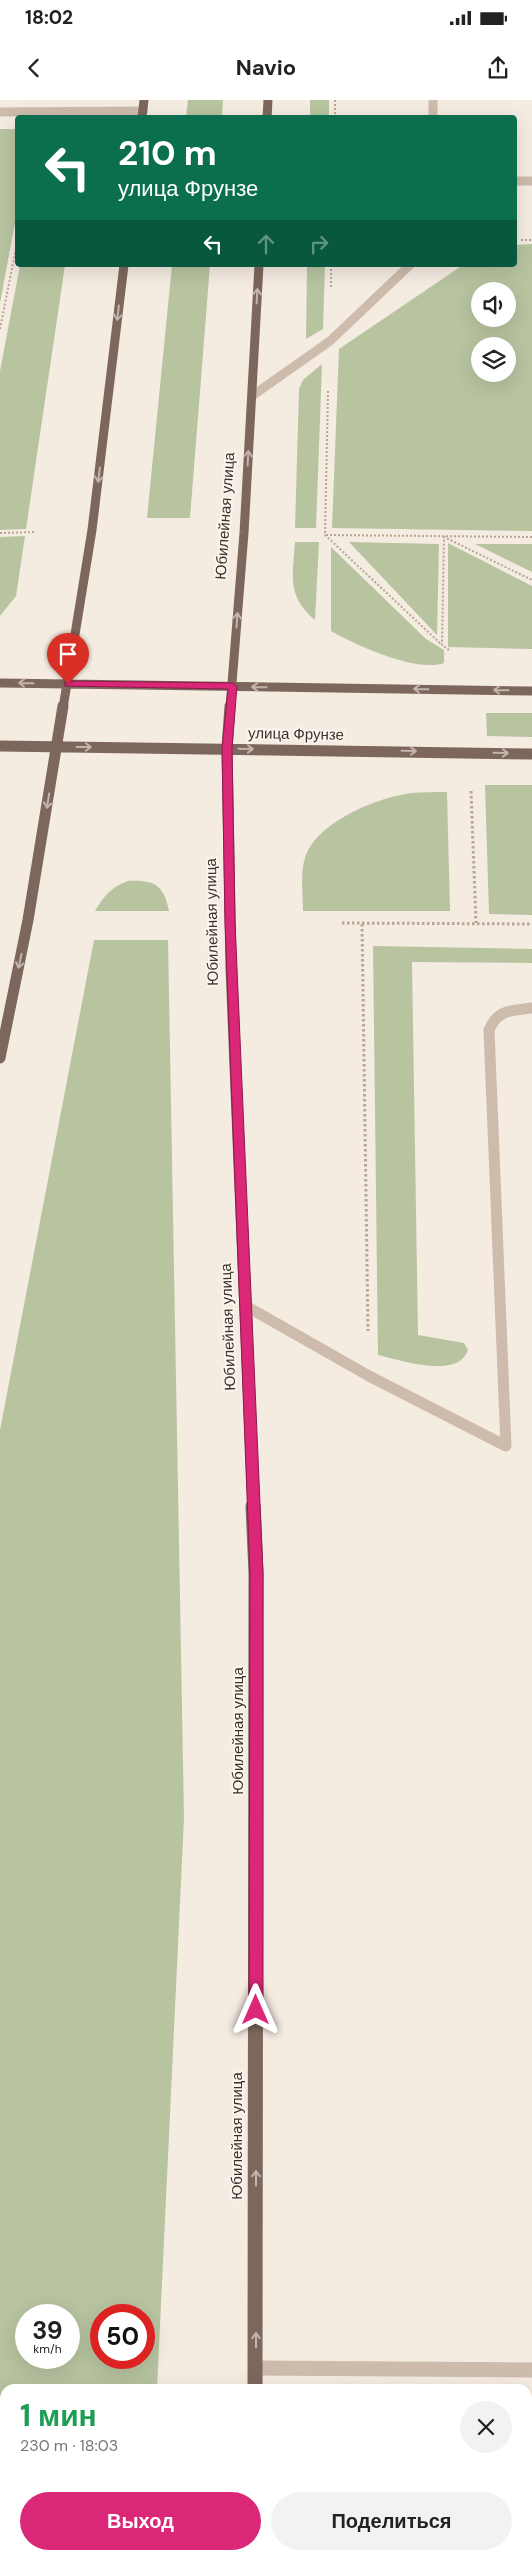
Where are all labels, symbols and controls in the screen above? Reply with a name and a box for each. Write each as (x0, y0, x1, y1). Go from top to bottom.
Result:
text: 18:02 (25, 5, 73, 30)
text: Navio (236, 53, 296, 82)
icon: back (20, 54, 48, 82)
icon: share (484, 54, 512, 82)
text: 210 m (118, 130, 217, 176)
icon: left (35, 135, 100, 200)
text: улица Фрунзе (118, 174, 258, 203)
icon: left (199, 230, 227, 258)
icon: ahead (252, 230, 280, 258)
icon: right (305, 230, 333, 258)
map controls (471, 282, 516, 382)
button: sound (471, 282, 516, 327)
one-way arrow (253, 288, 262, 304)
one-way arrow (113, 305, 123, 321)
button: layers (471, 337, 516, 382)
one-way arrow (244, 450, 253, 466)
street label: Юбилейная улица (211, 451, 239, 580)
one-way arrow (94, 466, 104, 482)
one-way arrow (233, 612, 242, 628)
pin (47, 633, 89, 684)
icon: arrive (54, 640, 82, 668)
one-way arrow (18, 678, 34, 688)
one-way arrow (251, 682, 267, 691)
one-way arrow (413, 684, 430, 694)
one-way arrow (493, 685, 510, 695)
street label: улица Фрунзе (248, 723, 344, 745)
one-way arrow (75, 742, 91, 752)
one-way arrow (238, 744, 254, 753)
one-way arrow (400, 747, 416, 756)
one-way arrow (492, 748, 509, 758)
one-way arrow (42, 792, 52, 808)
street label: Юбилейная улица (201, 857, 223, 986)
one-way arrow (15, 952, 24, 968)
street label: Юбилейная улица (216, 1262, 240, 1391)
street label: Юбилейная улица (228, 1667, 248, 1795)
position arrow (229, 1983, 281, 2035)
street label: Юбилейная улица (227, 2072, 247, 2200)
one-way arrow (251, 2170, 261, 2186)
speed limit sign: 50 (90, 2304, 155, 2369)
text: 39 (32, 2314, 63, 2347)
one-way arrow (251, 2332, 261, 2348)
text: km/h (33, 2341, 62, 2357)
text: 1 мин (20, 2396, 97, 2435)
button: close (460, 2401, 512, 2453)
text: 230 m · 18:03 (20, 2435, 118, 2456)
button: Выход (20, 2492, 261, 2550)
button: Поделиться (271, 2492, 512, 2550)

